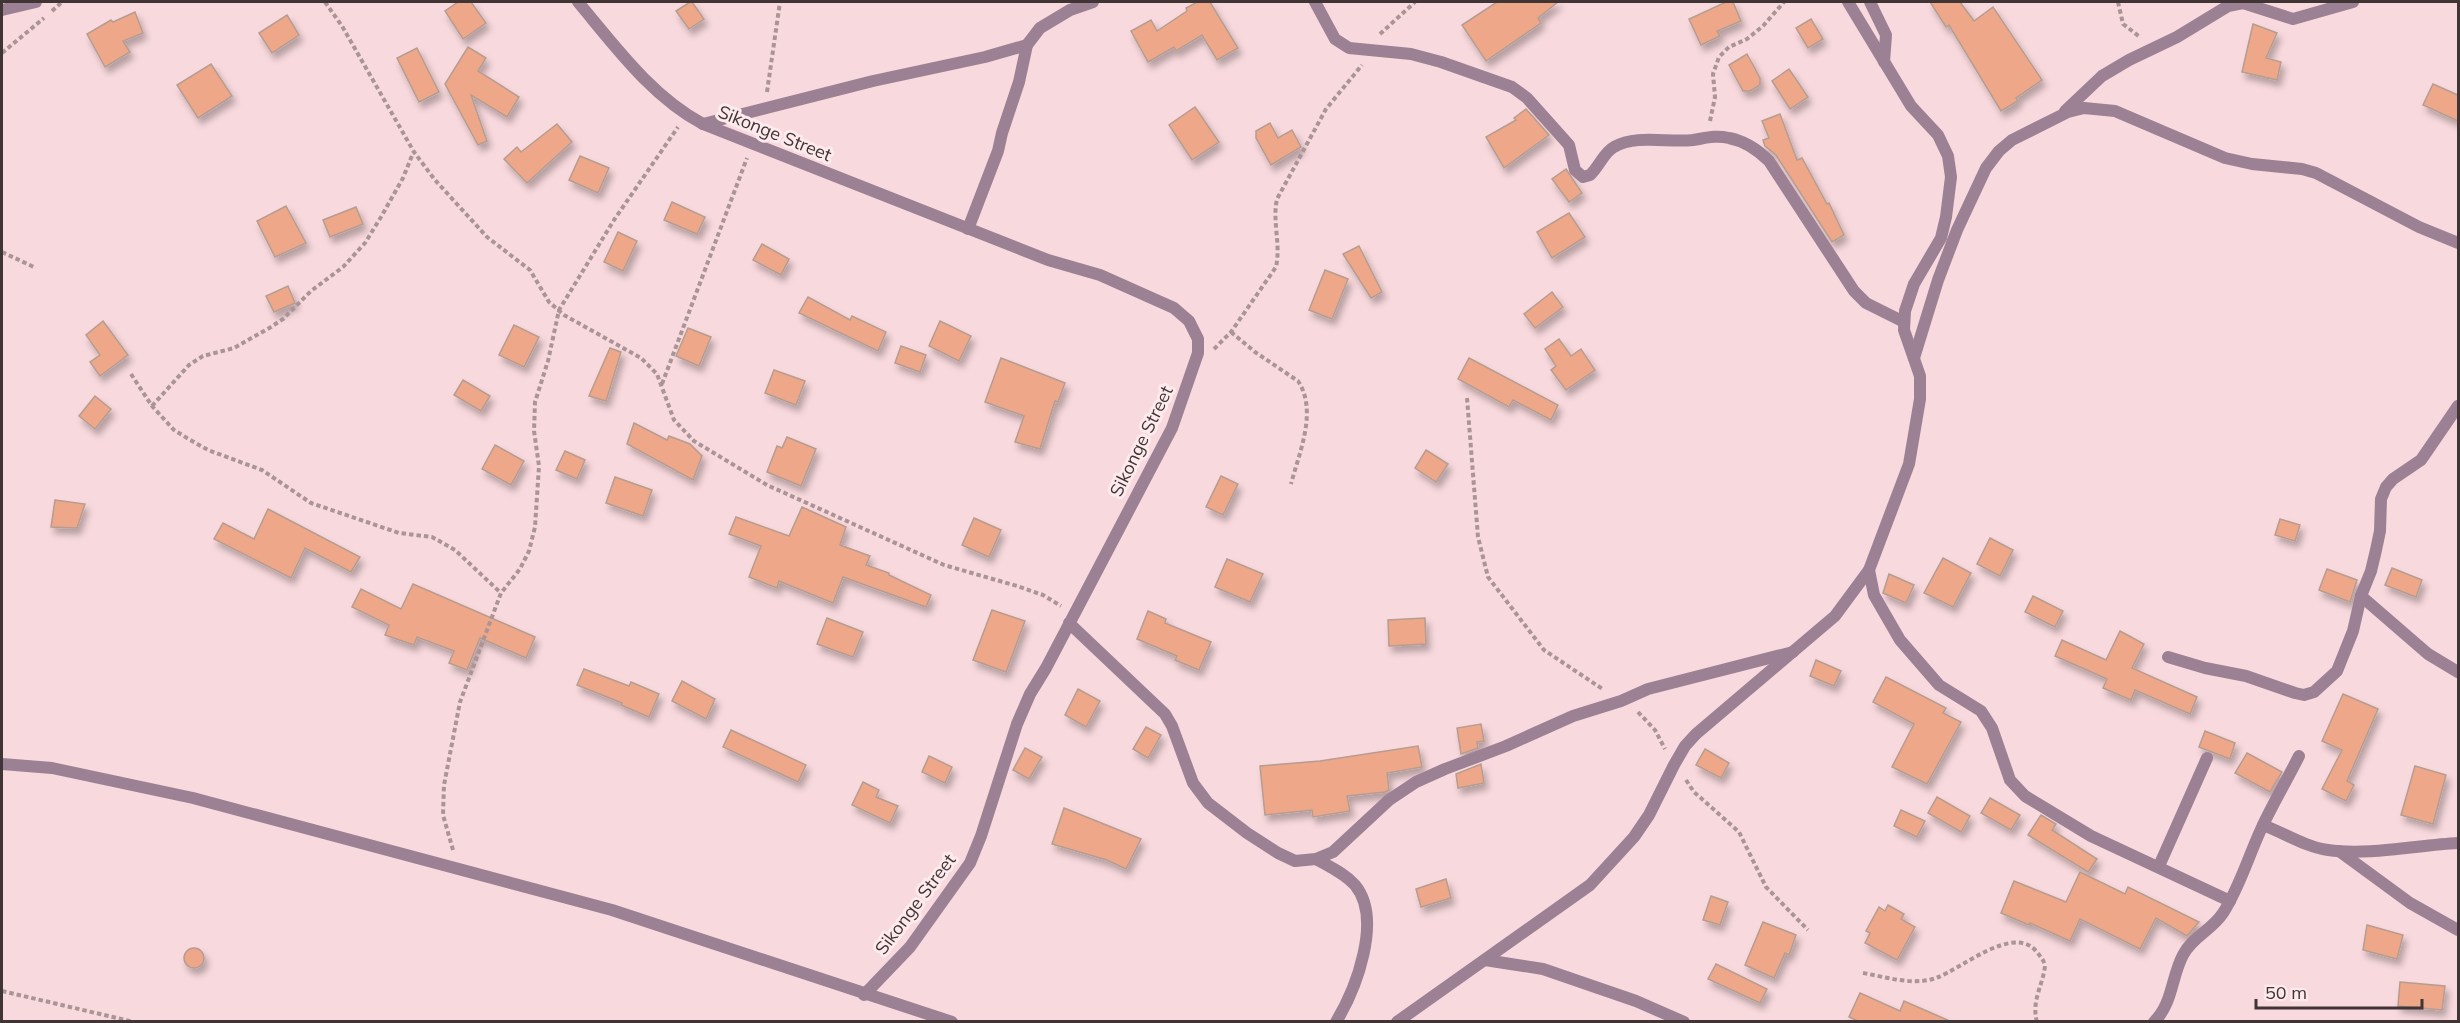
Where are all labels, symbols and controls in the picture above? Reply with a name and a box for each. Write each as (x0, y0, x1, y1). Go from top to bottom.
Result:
street label: Sikonge Street (715, 100, 835, 166)
street label: Sikonge Street (1104, 382, 1178, 500)
street label: Sikonge Street (870, 849, 960, 959)
scale bar (2256, 972, 2422, 1010)
text: 50 m (2265, 981, 2307, 1004)

